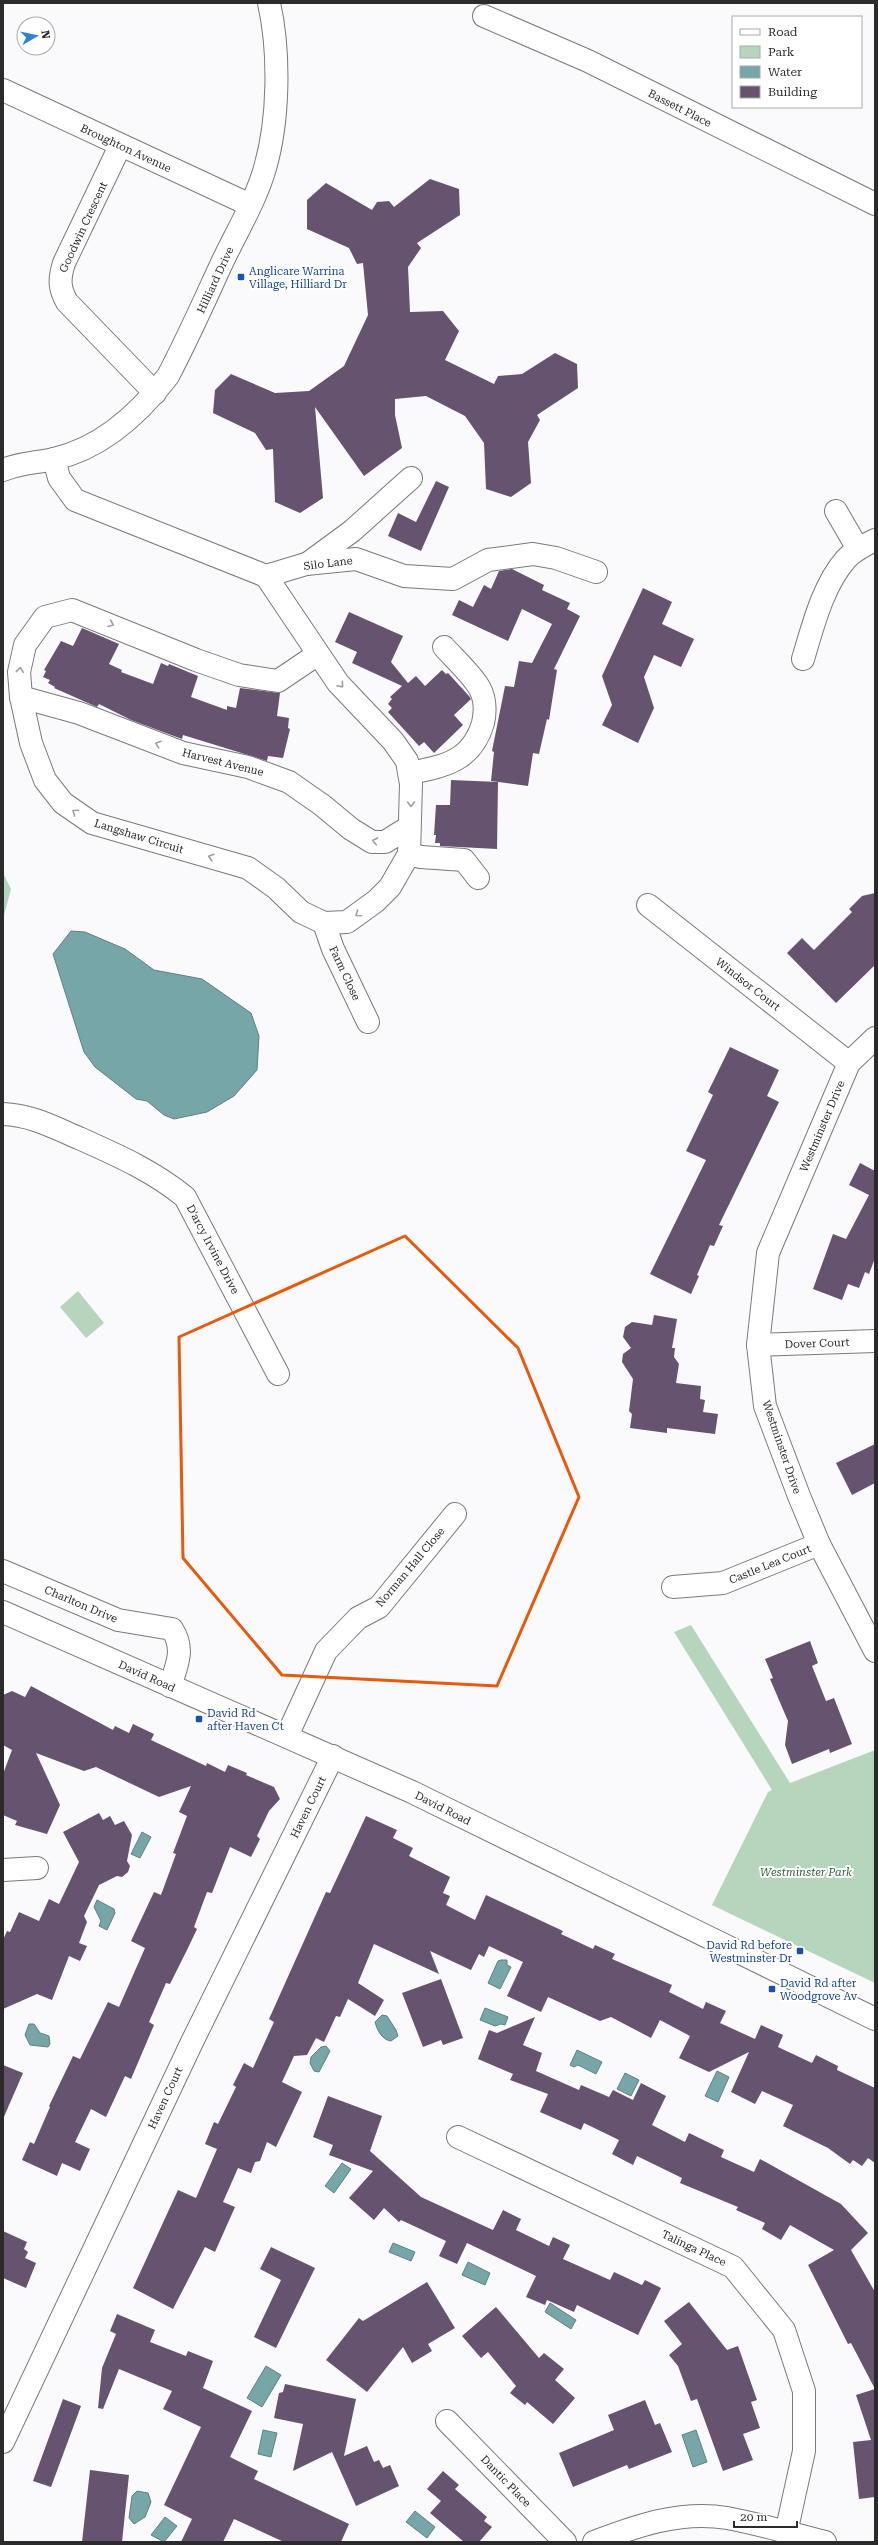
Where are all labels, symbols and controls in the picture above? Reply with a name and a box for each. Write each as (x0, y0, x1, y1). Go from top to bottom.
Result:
north arrow (16, 16, 56, 56)
legend (732, 16, 862, 108)
text: Road (768, 25, 798, 39)
text: N (38, 29, 53, 40)
text: Park (768, 45, 795, 59)
text: Water (768, 65, 802, 79)
text: Building (768, 85, 817, 99)
street label: Bassett Place (646, 87, 714, 130)
street label: Broughton Avenue (78, 122, 173, 175)
street label: Goodwin Crescent (57, 180, 110, 275)
street label: Hilliard Drive (194, 245, 237, 316)
place label: Anglicare Warrina Village, Hilliard Dr (249, 265, 347, 291)
marker: Anglicare Warrina Village, Hilliard Dr (236, 272, 246, 282)
street label: Silo Lane (303, 554, 353, 573)
one-way arrow (108, 620, 115, 628)
one-way arrow (15, 667, 24, 673)
one-way arrow (336, 681, 343, 688)
one-way arrow (154, 740, 161, 749)
street label: Harvest Avenue (181, 746, 265, 779)
one-way arrow (407, 801, 415, 807)
one-way arrow (73, 810, 80, 817)
street label: Langshaw Circuit (93, 817, 185, 856)
one-way arrow (371, 837, 378, 845)
one-way arrow (208, 853, 215, 862)
one-way arrow (355, 909, 362, 917)
street label: Farm Close (326, 944, 363, 1003)
street label: Windsor Court (713, 955, 783, 1014)
street label: Westminster Drive (797, 1079, 848, 1174)
street label: D'arcy Irvine Drive (183, 1202, 242, 1296)
street label: Dover Court (784, 1336, 850, 1351)
street label: Westminster Drive (759, 1399, 804, 1496)
street label: Norman Hall Close (373, 1525, 447, 1610)
street label: Castle Lea Court (727, 1542, 813, 1587)
street label: Charlton Drive (42, 1583, 119, 1626)
street label: David Road (116, 1658, 177, 1695)
place label: David Rd after Haven Ct (207, 1707, 284, 1733)
marker: David Rd after Haven Ct (194, 1714, 204, 1724)
street label: Haven Court (288, 1774, 329, 1840)
street label: David Road (413, 1789, 473, 1828)
park label: Westminster Park (760, 1866, 852, 1879)
place label: David Rd before Westminster Dr (706, 1939, 792, 1965)
marker: David Rd before Westminster Dr (795, 1946, 805, 1956)
place label: David Rd after Woodgrove Av (780, 1977, 858, 2003)
marker: David Rd after Woodgrove Av (767, 1984, 777, 1994)
street label: Haven Court (145, 2065, 186, 2131)
street label: Talinga Place (659, 2228, 728, 2269)
street label: Dantic Place (478, 2453, 533, 2510)
scale bar (734, 2503, 797, 2529)
text: 20 m (740, 2510, 767, 2524)

